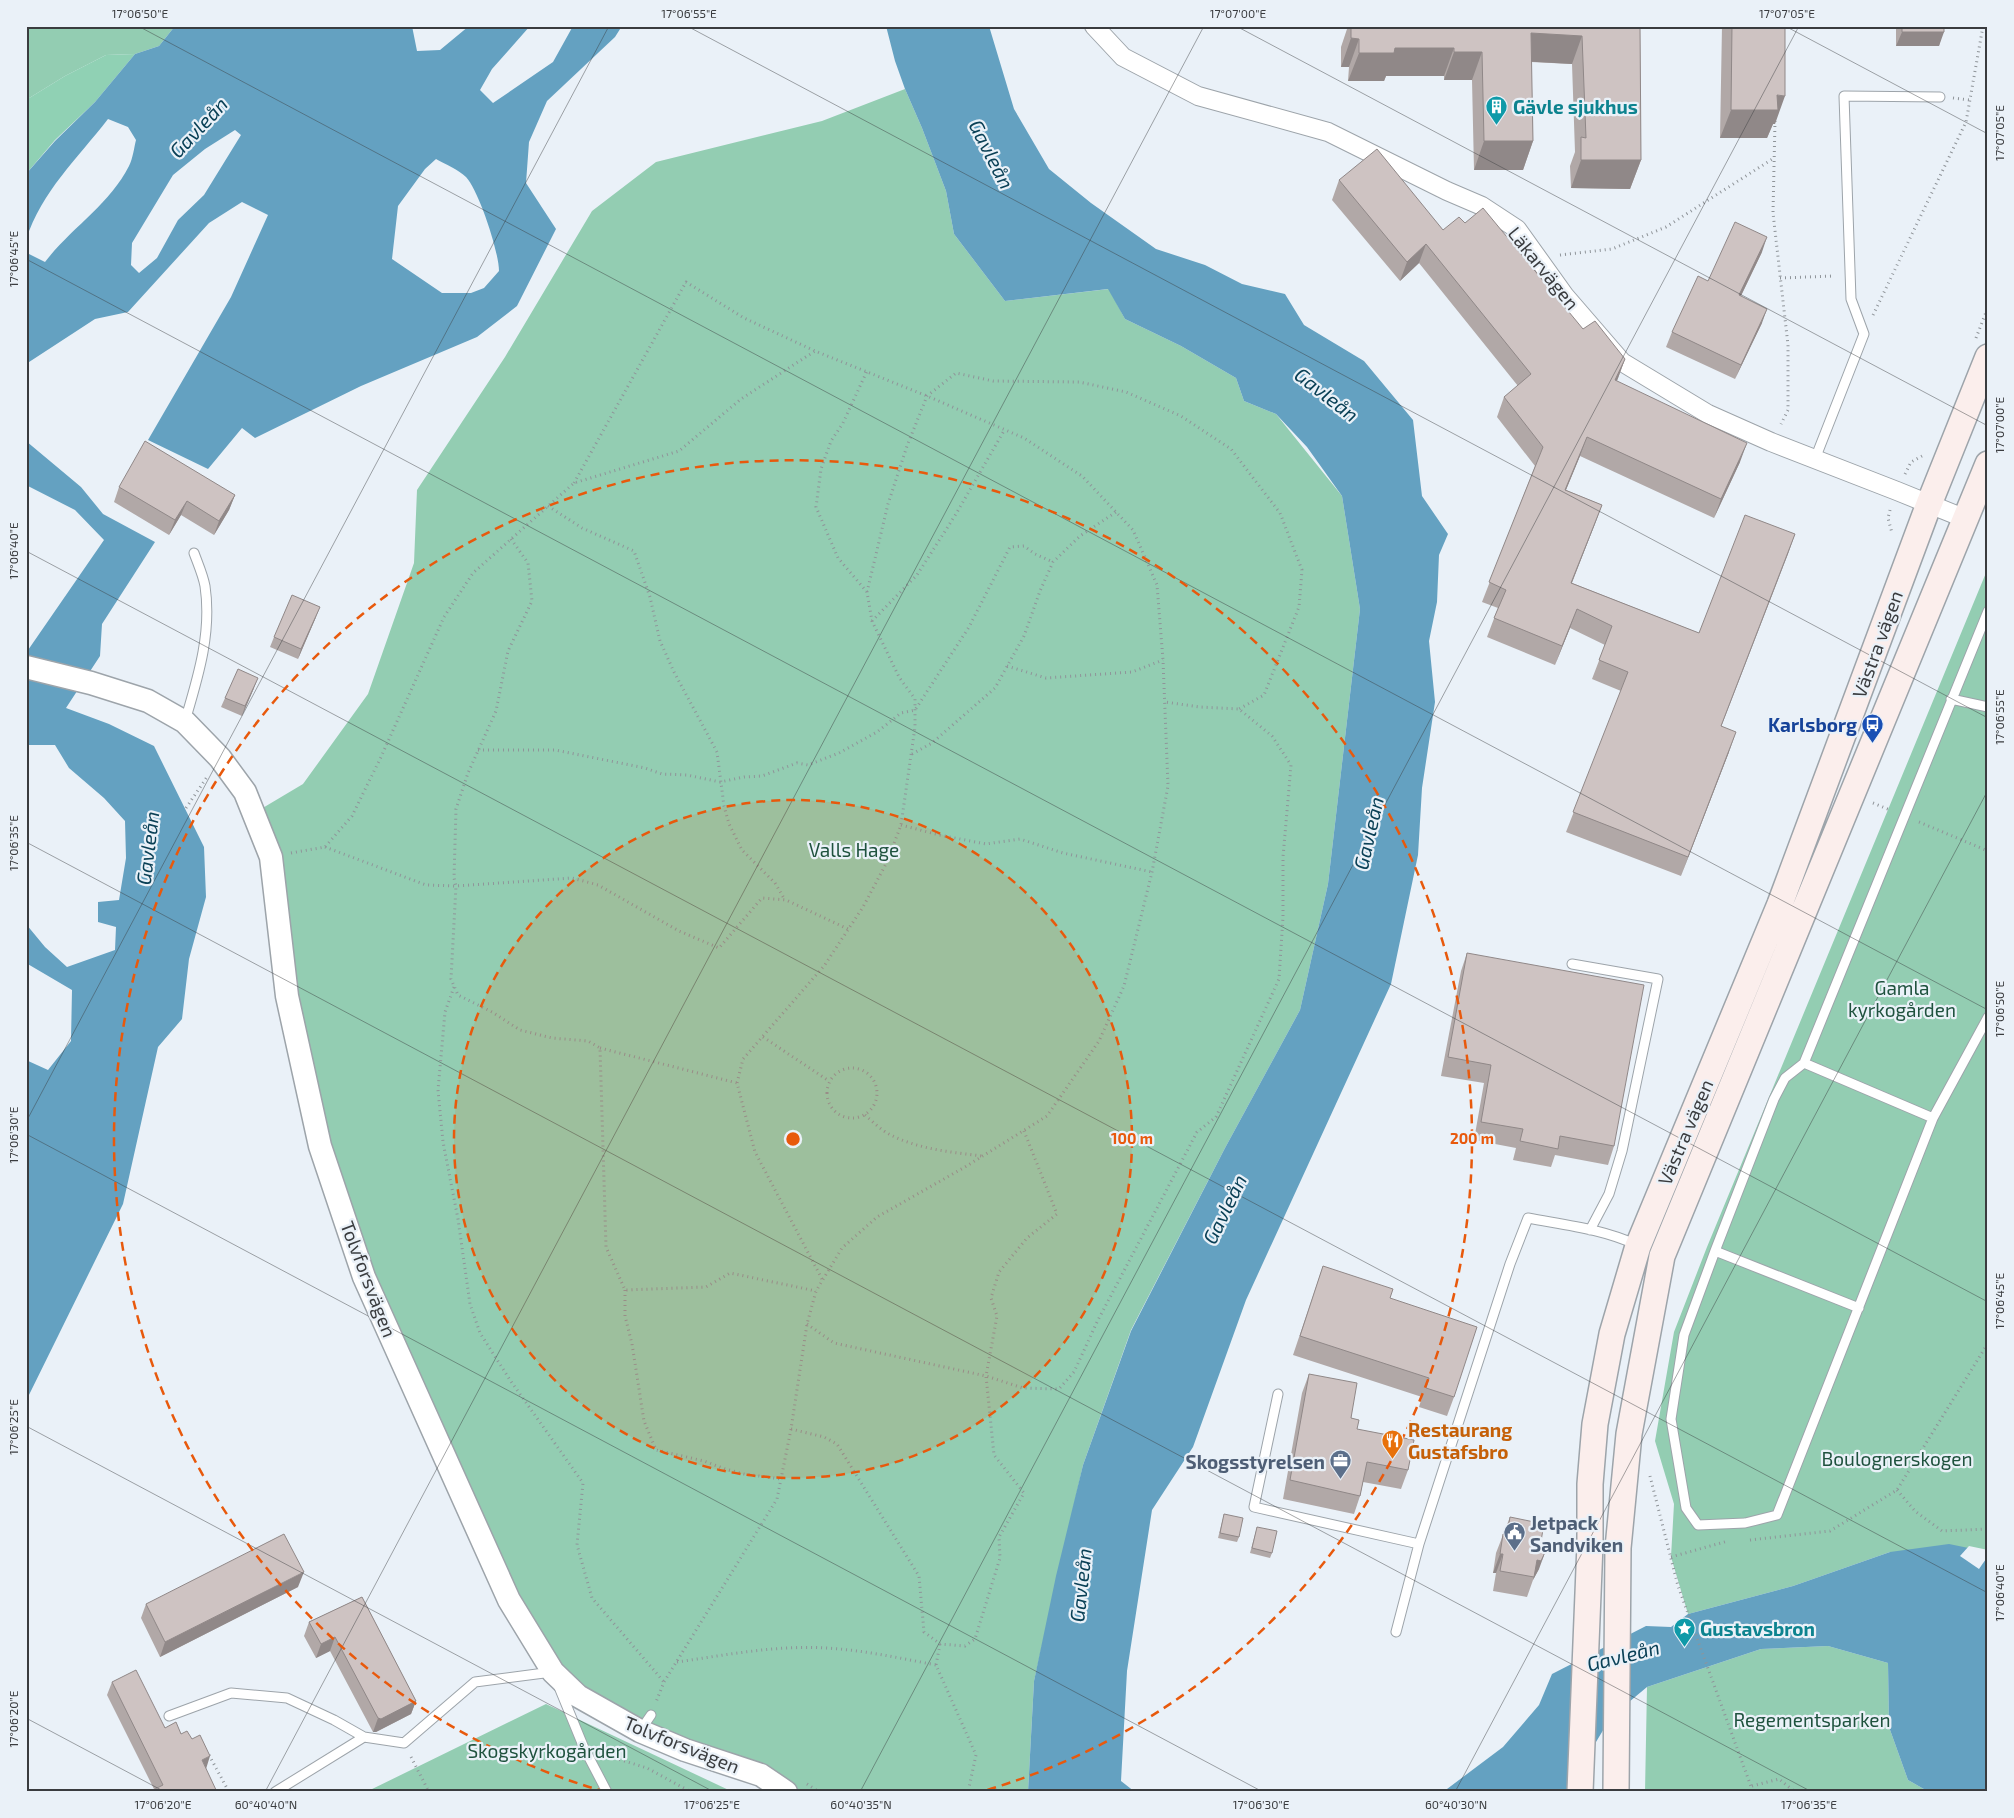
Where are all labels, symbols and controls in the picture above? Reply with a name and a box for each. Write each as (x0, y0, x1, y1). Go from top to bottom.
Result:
text: 17°06'50"E (112, 6, 169, 20)
text: 17°06'55"E (661, 6, 717, 20)
text: 17°07'00"E (1210, 6, 1267, 20)
text: 17°07'05"E (1759, 6, 1815, 20)
water label: Gavleån (164, 92, 232, 162)
building icon: Gävle sjukhus (1485, 94, 1509, 125)
place label: Gävle sjukhus (1513, 95, 1638, 118)
text: 17°07'05"E (1992, 105, 2006, 161)
water label: Gavleån (964, 116, 1020, 192)
street label: Läkarvägen (1504, 222, 1584, 314)
text: 17°06'45"E (6, 231, 20, 287)
water label: Gavleån (1290, 362, 1364, 426)
text: 17°07'00"E (1992, 396, 2006, 453)
text: 17°06'40"E (6, 522, 20, 580)
street label: Västra vägen (1847, 587, 1907, 701)
text: 17°06'55"E (1992, 689, 2006, 745)
bus stop icon: Karlsborg (1861, 712, 1885, 743)
place label: Karlsborg (1768, 713, 1857, 736)
water label: Gavleån (1348, 794, 1388, 872)
water label: Gavleån (131, 810, 163, 886)
text: 17°06'35"E (6, 815, 20, 871)
park label: Valls Hage (809, 838, 899, 861)
park label: Gamla kyrkogården (1848, 976, 1956, 1021)
text: 17°06'50"E (1992, 980, 2006, 1037)
street label: Västra vägen (1652, 1076, 1718, 1188)
text: 17°06'30"E (6, 1106, 20, 1163)
text: 100 m (1111, 1129, 1153, 1147)
text: 200 m (1450, 1129, 1494, 1147)
centre of rings (784, 1130, 802, 1148)
water label: Gavleån (1197, 1170, 1251, 1248)
street label: Tolvforsvägen (336, 1218, 402, 1340)
text: 17°06'45"E (1992, 1273, 2006, 1329)
text: 17°06'25"E (6, 1399, 20, 1455)
place label: Restaurang Gustafsbro (1408, 1418, 1512, 1463)
restaurant icon: Restaurang Gustafsbro (1380, 1428, 1404, 1459)
park label: Boulognerskogen (1822, 1447, 1972, 1470)
office icon: Skogsstyrelsen (1329, 1449, 1353, 1480)
place label: Skogsstyrelsen (1186, 1450, 1325, 1474)
place label: Jetpack Sandviken (1530, 1511, 1623, 1556)
public building icon: Jetpack Sandviken (1502, 1521, 1526, 1552)
water label: Gavleån (1064, 1547, 1096, 1623)
text: 17°06'40"E (1992, 1564, 2006, 1622)
place icon: Gustavsbron (1672, 1616, 1696, 1647)
place label: Gustavsbron (1700, 1617, 1815, 1640)
water label: Gavleån (1584, 1634, 1662, 1676)
text: 17°06'20"E (6, 1690, 20, 1747)
park label: Regementsparken (1733, 1708, 1891, 1731)
street label: Tolvforsvägen (621, 1710, 743, 1778)
park label: Skogskyrkogården (467, 1739, 627, 1762)
text: 17°06'20"E (135, 1797, 192, 1811)
text: 60°40'40"N (235, 1797, 297, 1811)
text: 17°06'25"E (684, 1797, 740, 1811)
text: 60°40'35"N (830, 1797, 892, 1811)
text: 17°06'30"E (1233, 1797, 1290, 1811)
text: 60°40'30"N (1425, 1797, 1487, 1811)
text: 17°06'35"E (1781, 1797, 1837, 1811)

